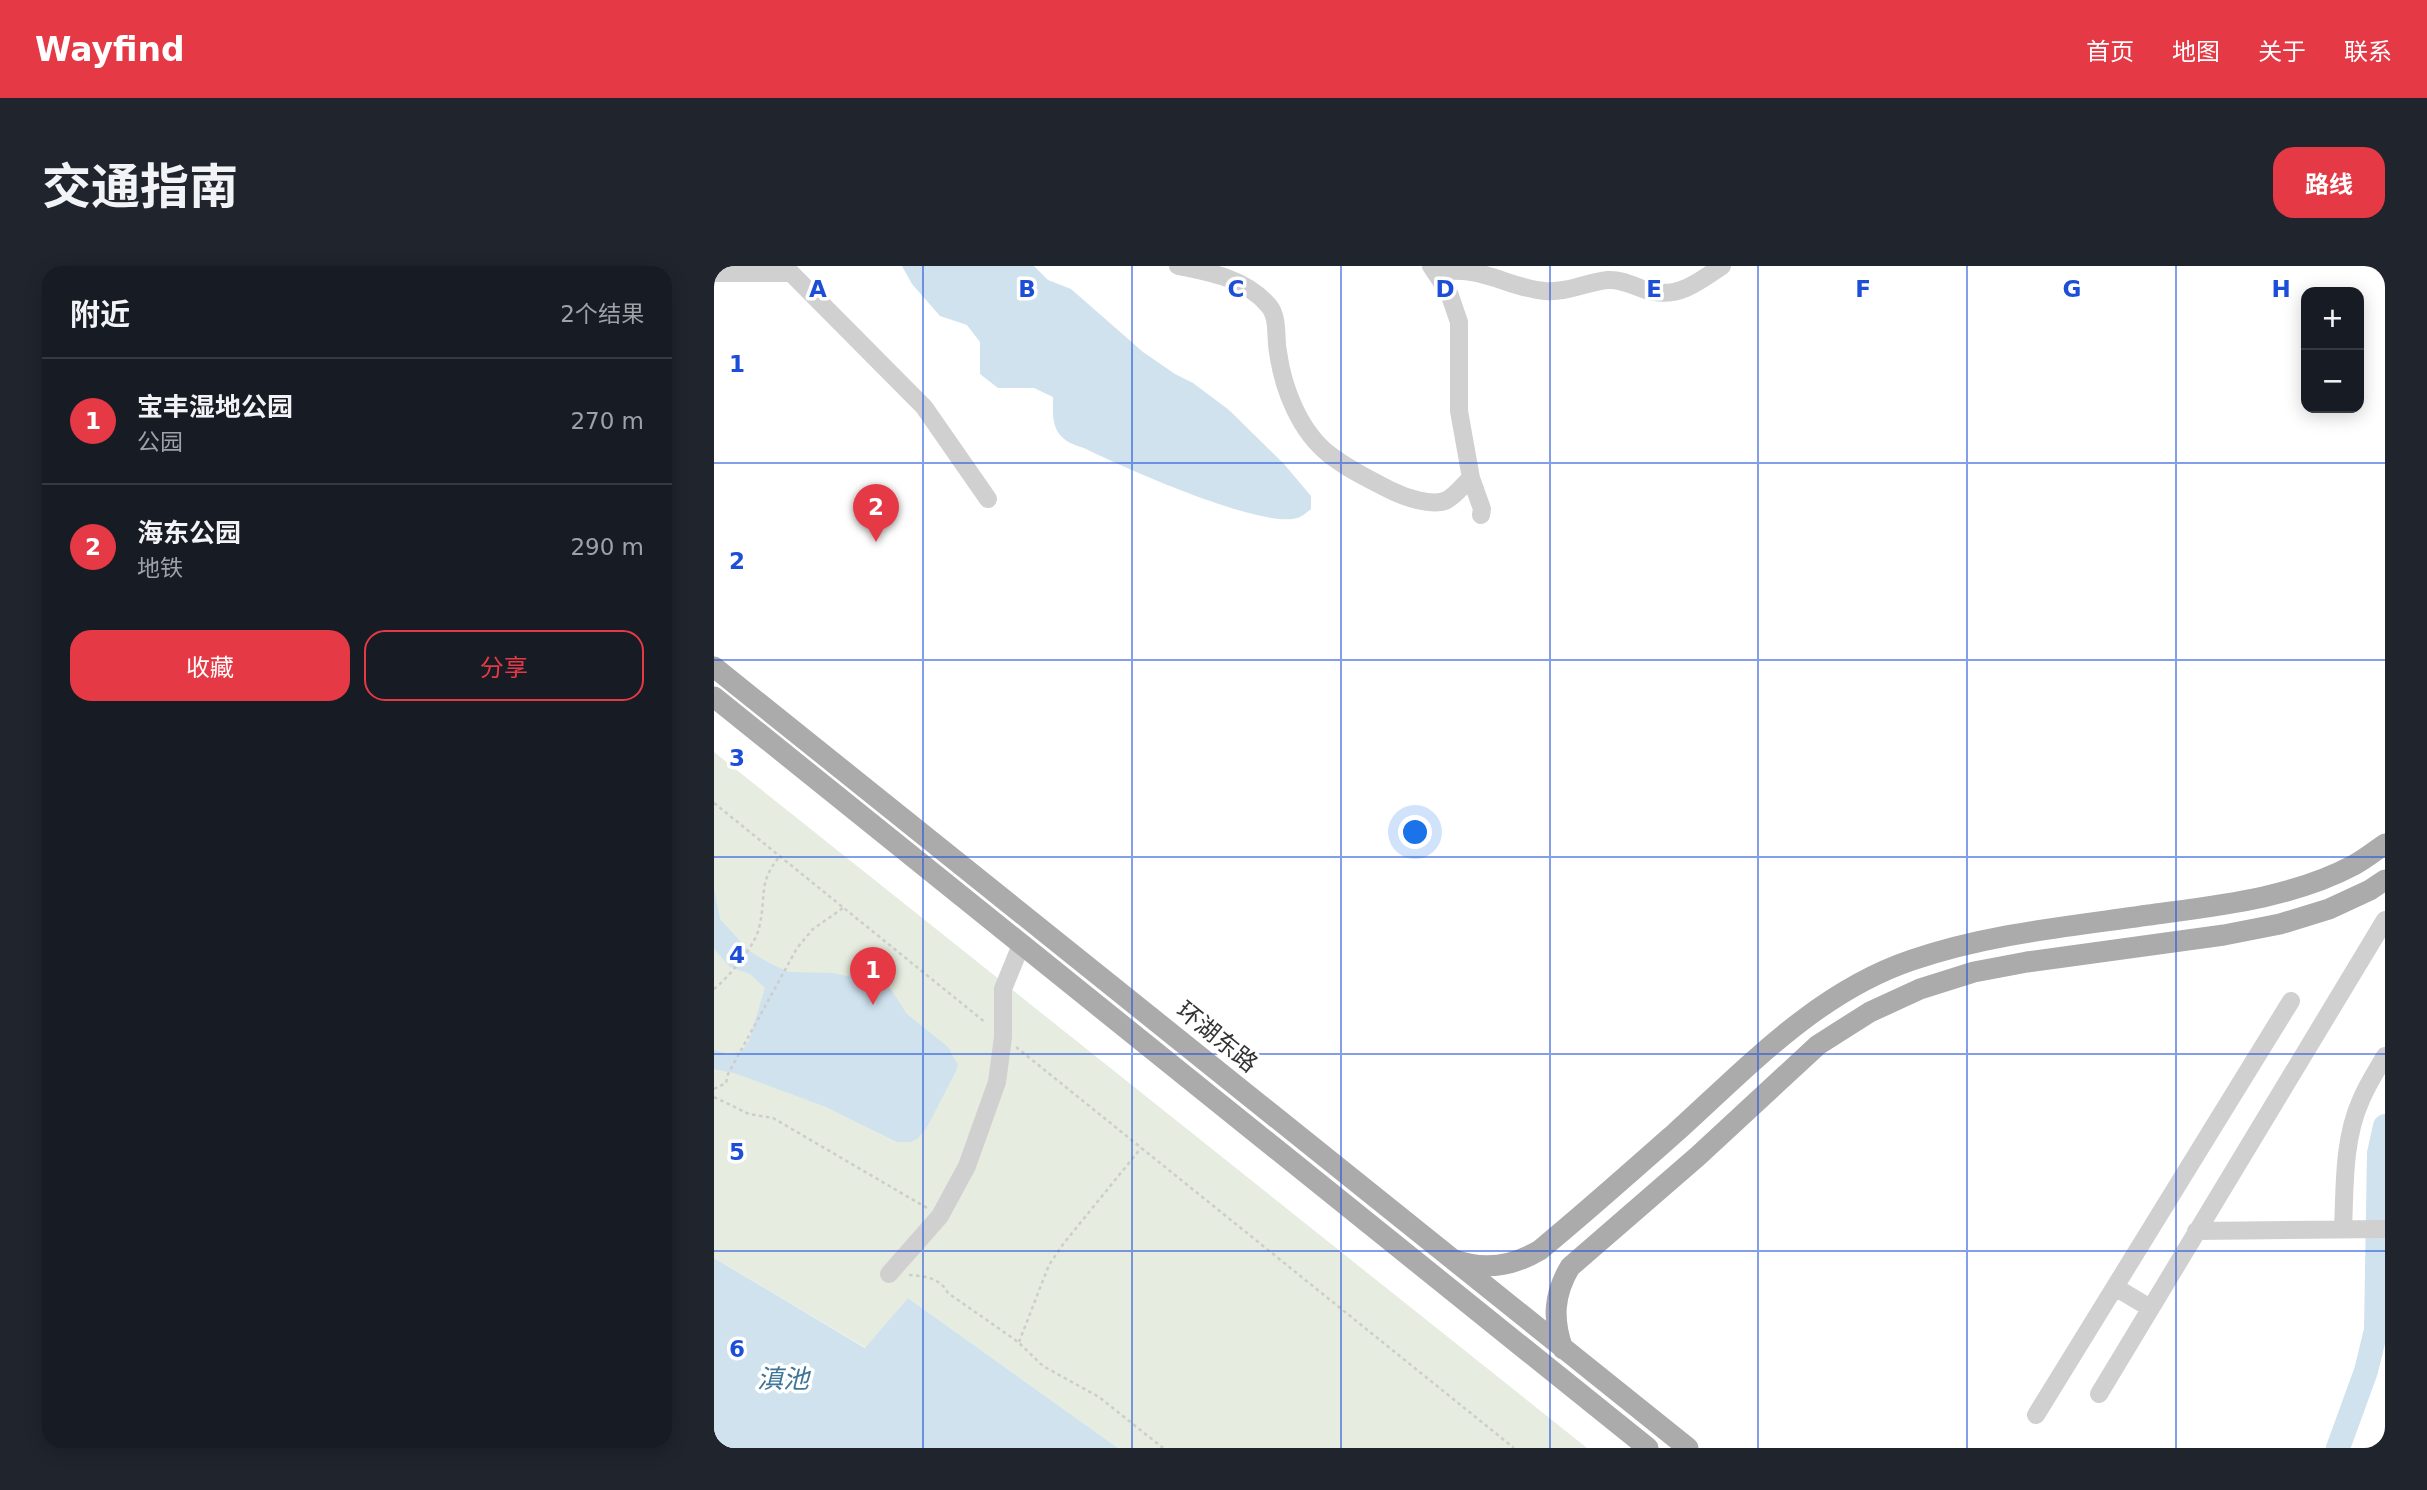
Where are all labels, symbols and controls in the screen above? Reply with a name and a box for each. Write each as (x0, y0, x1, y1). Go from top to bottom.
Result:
text: Wayfind (35, 30, 185, 69)
text: 首页 (2086, 38, 2134, 66)
text: 地图 (2172, 38, 2220, 66)
text: 关于 (2258, 38, 2306, 66)
text: 联系 (2344, 38, 2392, 66)
button: 路线 (2273, 147, 2385, 218)
text: 交通指南 (42, 159, 238, 216)
text: A (809, 276, 827, 302)
text: B (1018, 276, 1036, 302)
text: C (1228, 276, 1244, 302)
text: D (1435, 276, 1455, 302)
text: E (1646, 276, 1662, 302)
text: F (1855, 276, 1871, 302)
text: G (2063, 276, 2081, 302)
text: H (2271, 276, 2291, 302)
map controls (2301, 287, 2364, 413)
button: + (2301, 287, 2364, 350)
text: 附近 (70, 297, 130, 332)
text: 2个结果 (560, 301, 644, 327)
button: − (2301, 350, 2364, 413)
text: 1 (729, 351, 745, 377)
text: 宝丰湿地公园 (137, 392, 293, 422)
text: 1 (85, 408, 101, 434)
text: 270 m (570, 408, 644, 434)
text: 公园 (137, 429, 183, 455)
pin: 2 (853, 484, 899, 542)
text: 海东公园 (137, 518, 241, 548)
text: 2 (85, 534, 101, 560)
text: 290 m (570, 534, 644, 560)
text: 2 (729, 548, 745, 574)
text: 地铁 (137, 555, 183, 581)
button: 收藏 (70, 630, 350, 701)
button: 分享 (364, 630, 644, 701)
text: 3 (729, 745, 745, 771)
your location (1398, 815, 1432, 849)
text: 4 (729, 942, 745, 968)
pin: 1 (850, 947, 896, 1005)
street label: 环湖东路 (1171, 996, 1263, 1078)
text: 5 (729, 1139, 745, 1165)
text: 6 (729, 1336, 745, 1362)
water label: 滇池 (757, 1364, 812, 1394)

